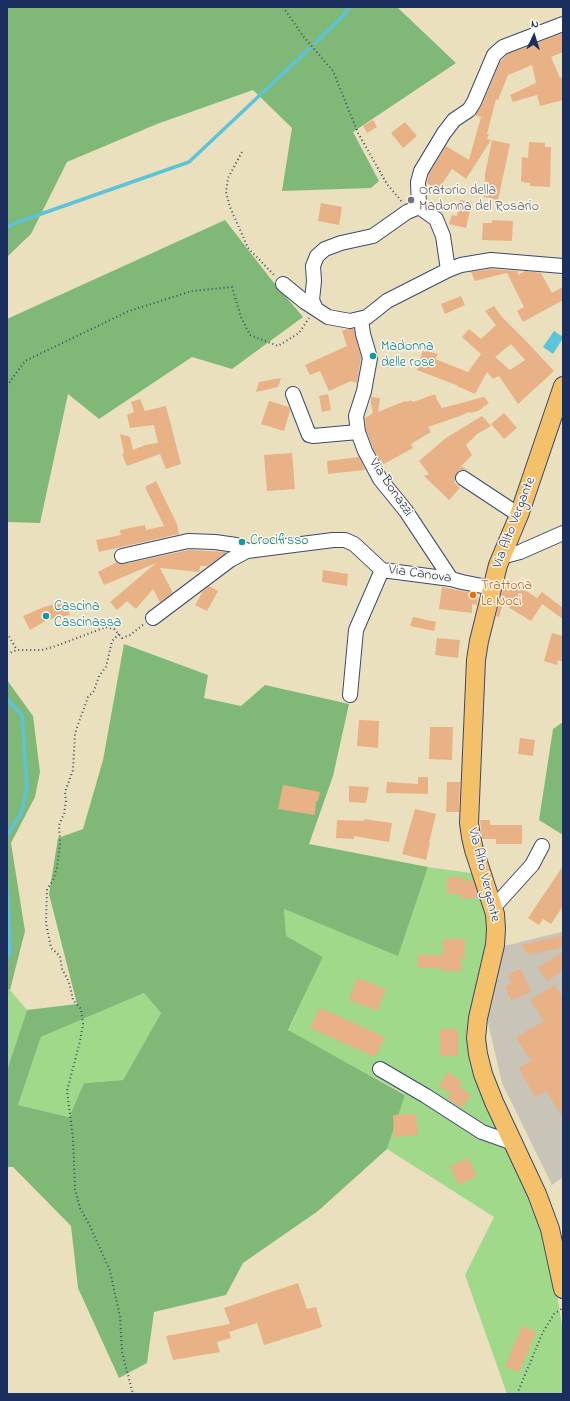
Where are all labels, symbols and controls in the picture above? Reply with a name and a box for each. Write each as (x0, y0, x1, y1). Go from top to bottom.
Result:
north arrow (514, 16, 554, 56)
text: N (531, 16, 539, 32)
place label: Oratorio della Madonna del Rosario (419, 184, 539, 216)
marker: Oratorio della Madonna del Rosario (406, 195, 416, 205)
place label: Madonna delle rose (381, 340, 435, 372)
marker: Madonna delle rose (368, 351, 378, 361)
street label: Via Bonazzi (365, 456, 415, 520)
street label: Via Alto Vergante (490, 475, 540, 571)
place label: Crocifisso (250, 534, 309, 550)
marker: Crocifisso (237, 537, 247, 547)
street label: Via Canova (388, 562, 452, 588)
place label: Trattoria Le Noci (481, 579, 532, 612)
marker: Trattoria Le Noci (468, 590, 478, 600)
place label: Cascina Cascinassa (54, 600, 121, 632)
marker: Cascina Cascinassa (41, 611, 51, 621)
street label: Via Alto Vergante (463, 826, 503, 924)

